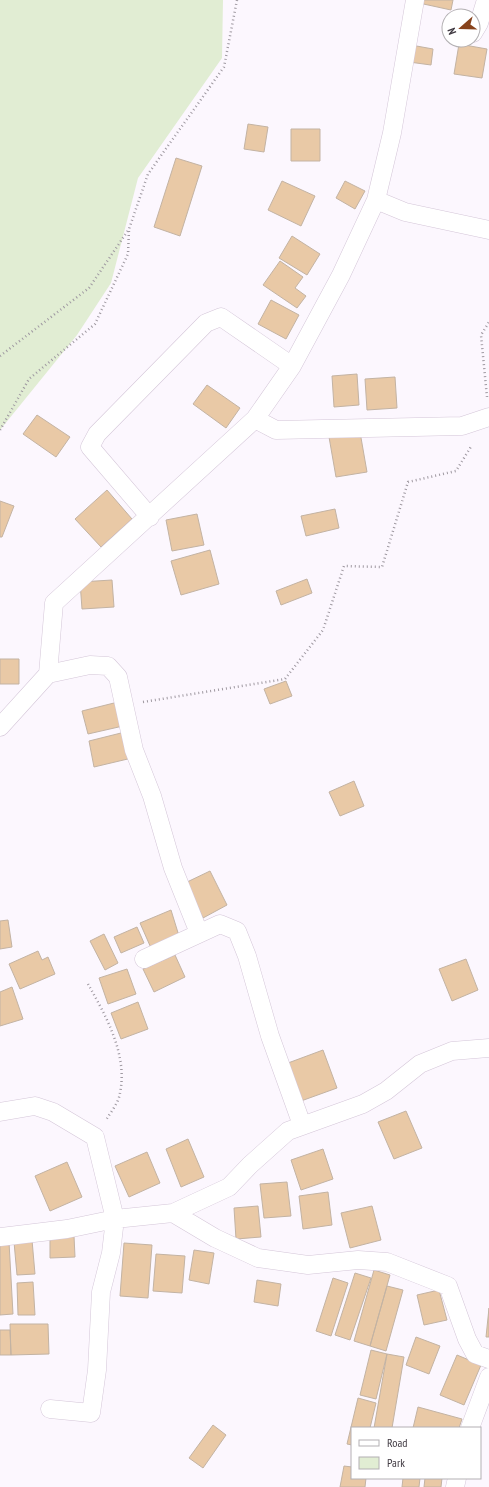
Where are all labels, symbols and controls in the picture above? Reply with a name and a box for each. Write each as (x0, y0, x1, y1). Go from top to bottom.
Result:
north arrow (441, 8, 481, 48)
text: N (444, 26, 459, 37)
legend (351, 1427, 481, 1479)
text: Road (387, 1435, 407, 1450)
text: Park (387, 1455, 405, 1470)

